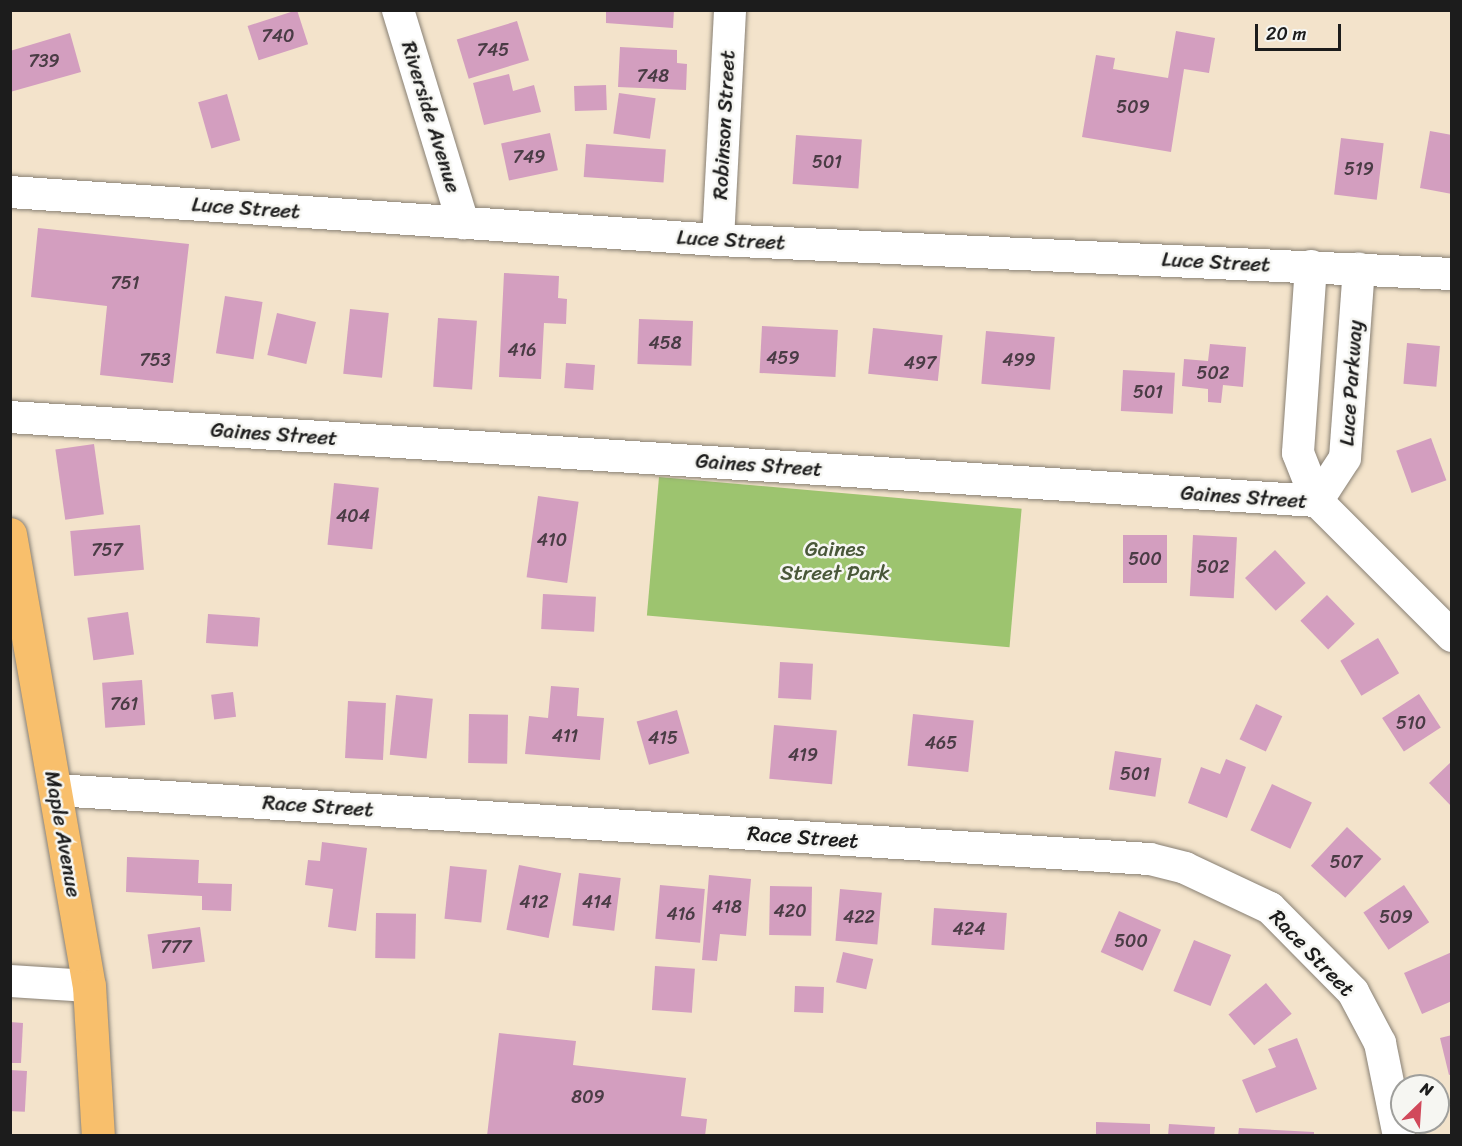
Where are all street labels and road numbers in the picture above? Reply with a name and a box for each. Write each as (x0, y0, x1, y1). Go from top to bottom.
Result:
street label: Riverside Avenue (396, 38, 466, 196)
street label: Robinson Street (708, 50, 740, 200)
street label: Luce Street (191, 192, 301, 224)
street label: Luce Street (676, 225, 786, 255)
street label: Luce Street (1161, 247, 1271, 277)
street label: Luce Parkway (1334, 319, 1368, 447)
street label: Gaines Street (210, 417, 338, 451)
street label: Gaines Street (695, 448, 823, 482)
street label: Gaines Street (1180, 480, 1308, 514)
street label: Maple Avenue (39, 769, 87, 899)
street label: Race Street (262, 790, 374, 822)
street label: Race Street (747, 821, 859, 853)
street label: Race Street (1264, 904, 1360, 1002)

